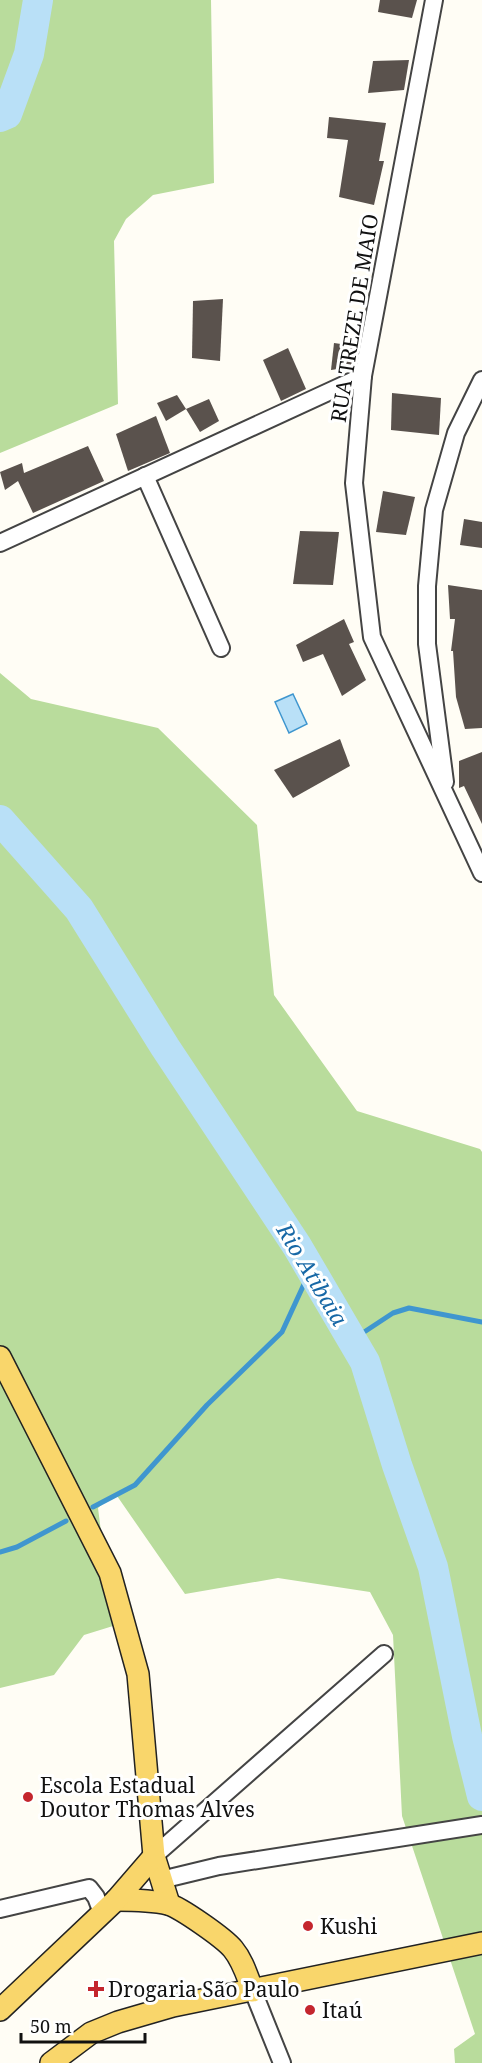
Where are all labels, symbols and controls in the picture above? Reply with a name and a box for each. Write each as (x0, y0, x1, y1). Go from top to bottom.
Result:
street label: RUA TREZE DE MAIO (324, 212, 384, 424)
water label: Rio Atibaia (270, 1216, 355, 1331)
place label: Escola Estadual Doutor Thomas Alves (40, 1771, 255, 1823)
marker: Escola Estadual Doutor Thomas Alves (21, 1790, 35, 1804)
place label: Kushi (320, 1912, 377, 1940)
marker: Kushi (301, 1919, 315, 1933)
place label: Drogaria São Paulo (108, 1975, 300, 2003)
marker: Drogaria São Paulo (89, 1982, 103, 1996)
place label: Itaú (322, 1996, 362, 2024)
marker: Itaú (303, 2003, 317, 2017)
scale bar (21, 2006, 146, 2044)
text: 50 m (30, 2014, 72, 2038)

